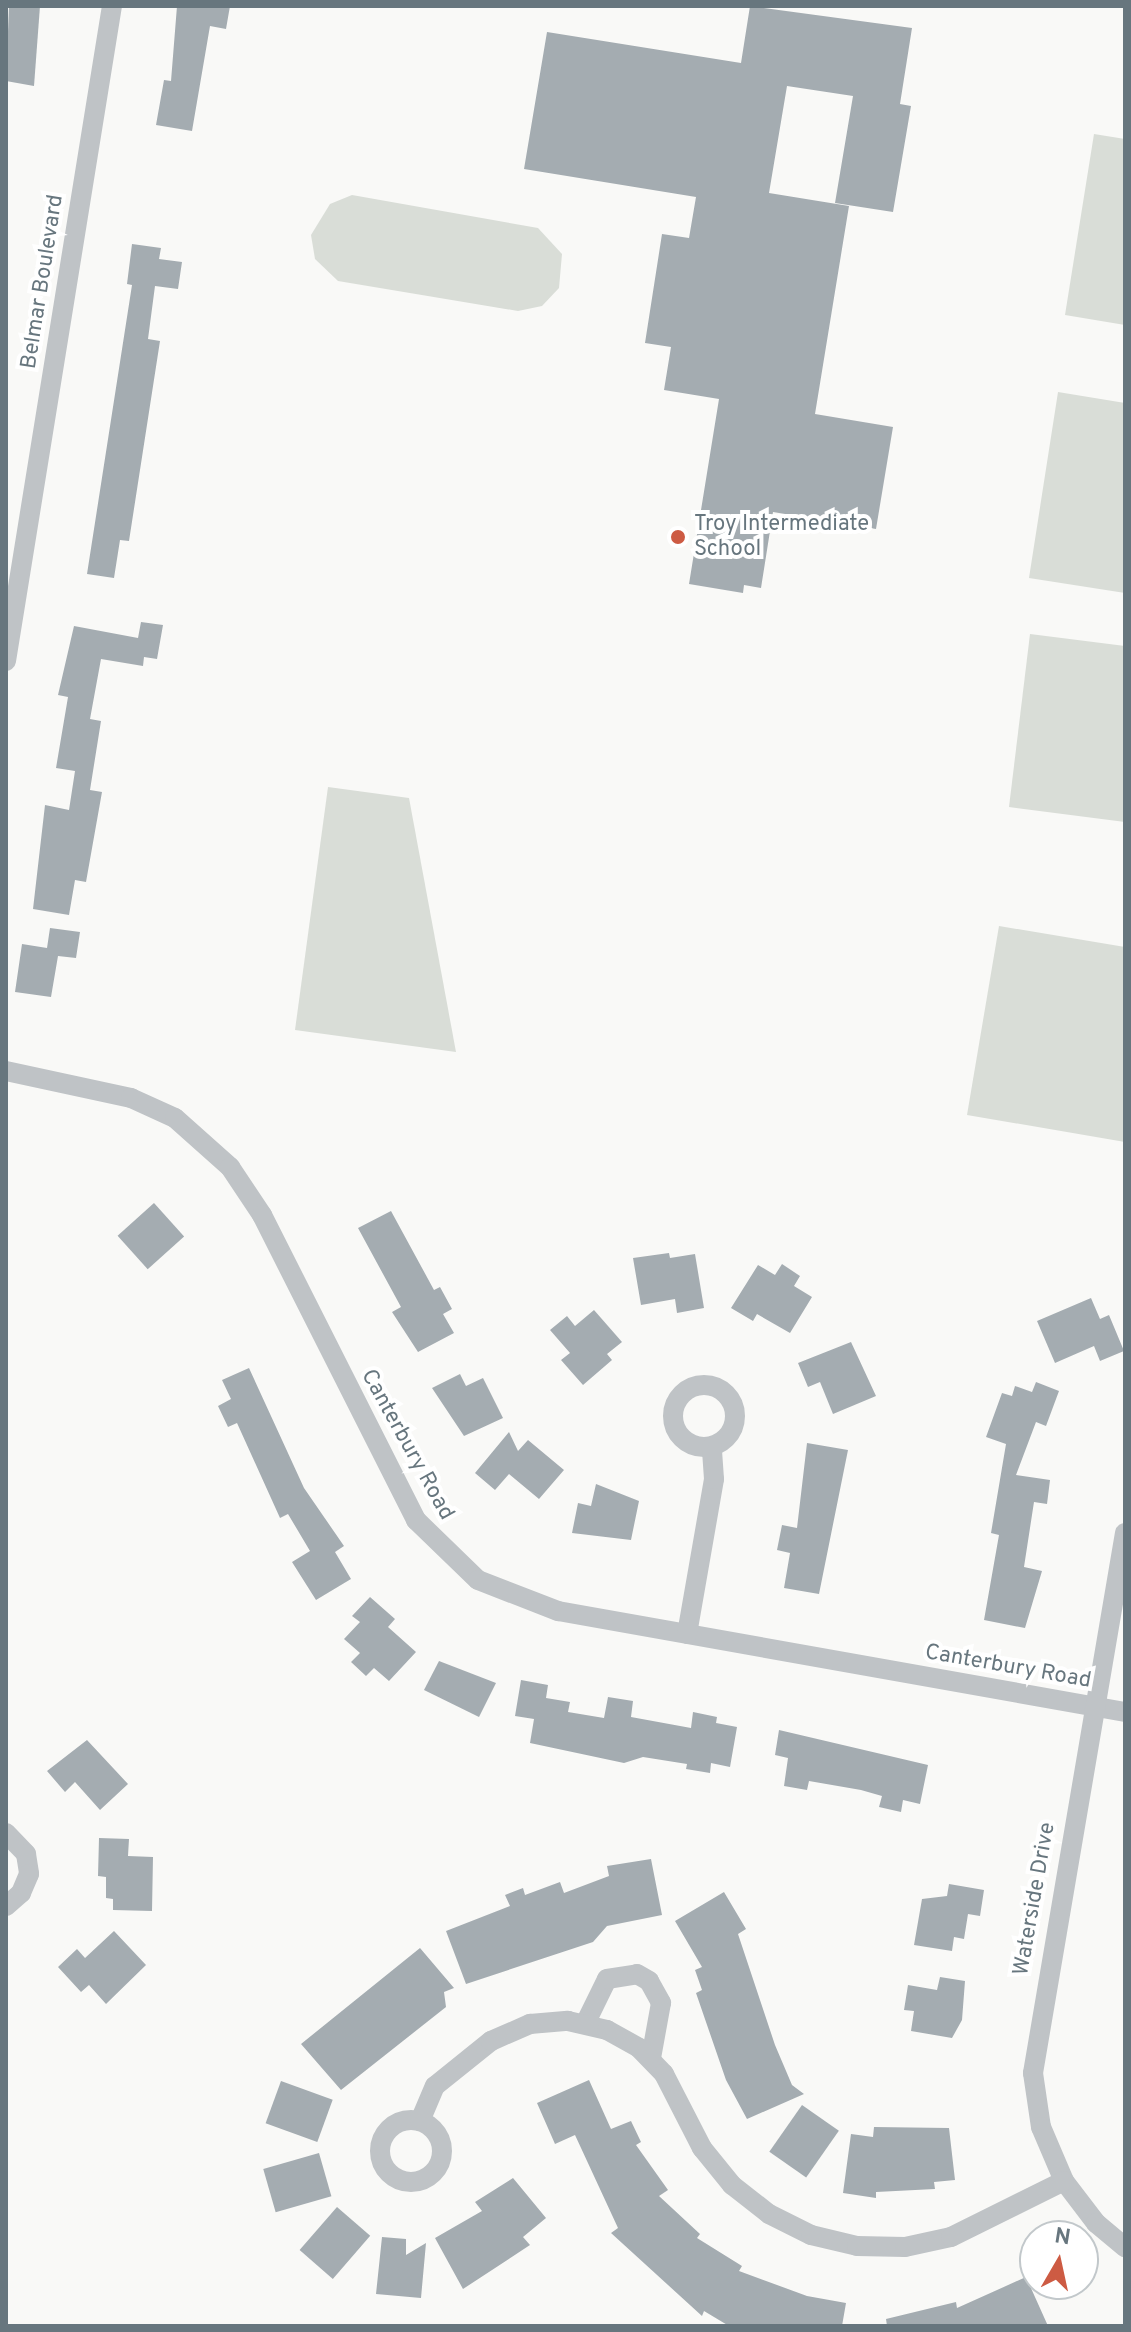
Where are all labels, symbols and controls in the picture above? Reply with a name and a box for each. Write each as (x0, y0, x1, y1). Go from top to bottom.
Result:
street label: Belmar Boulevard (16, 193, 70, 371)
place label: Troy Intermediate School (694, 511, 869, 562)
marker: Troy Intermediate School (669, 528, 687, 546)
street label: Canterbury Road (355, 1365, 459, 1525)
street label: Canterbury Road (923, 1639, 1093, 1695)
street label: Waterside Drive (1009, 1820, 1061, 1978)
north arrow (1019, 2220, 1099, 2300)
text: N (1053, 2223, 1072, 2252)

